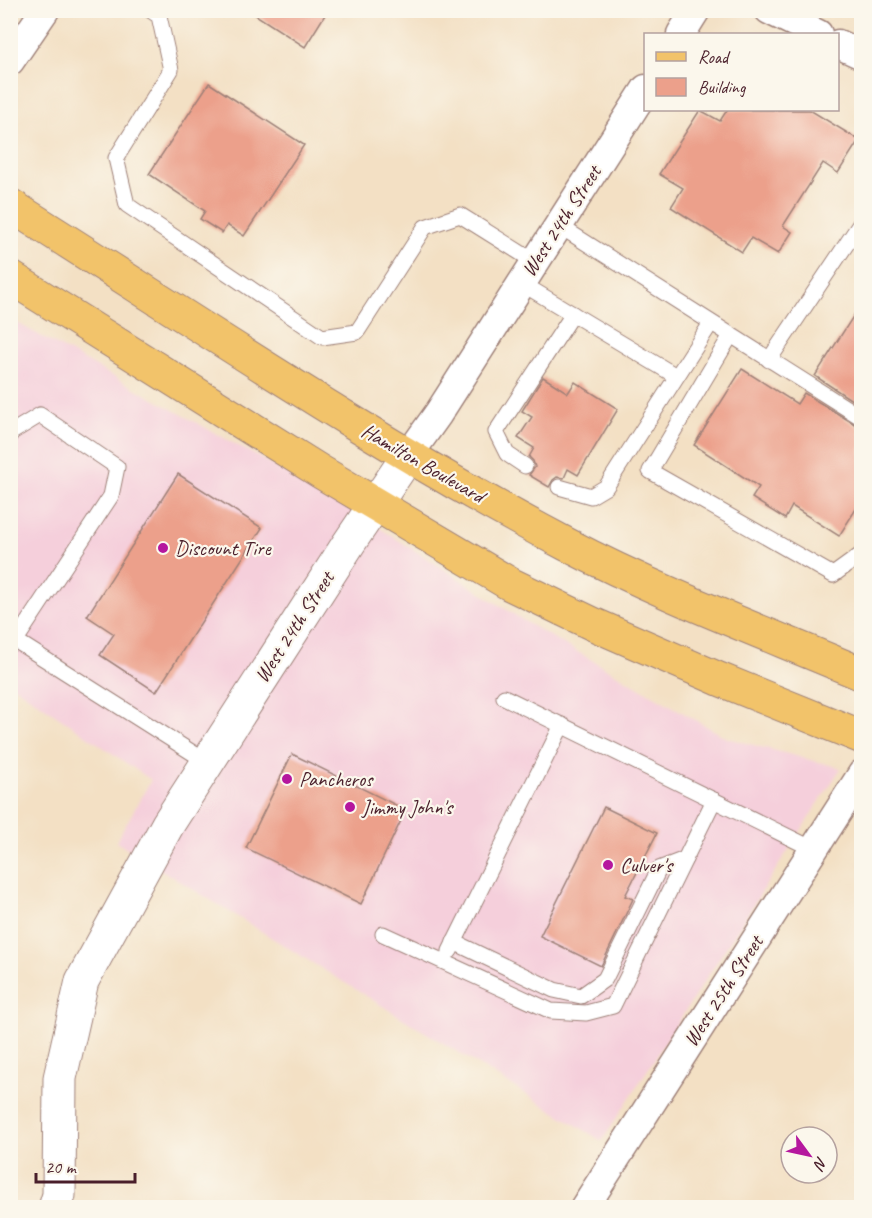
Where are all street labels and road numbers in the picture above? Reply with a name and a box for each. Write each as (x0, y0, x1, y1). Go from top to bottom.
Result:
street label: West 24th Street (515, 159, 608, 281)
street label: Hamilton Boulevard (357, 417, 492, 511)
street label: West 24th Street (248, 565, 341, 687)
street label: West 25th Street (677, 929, 770, 1051)

